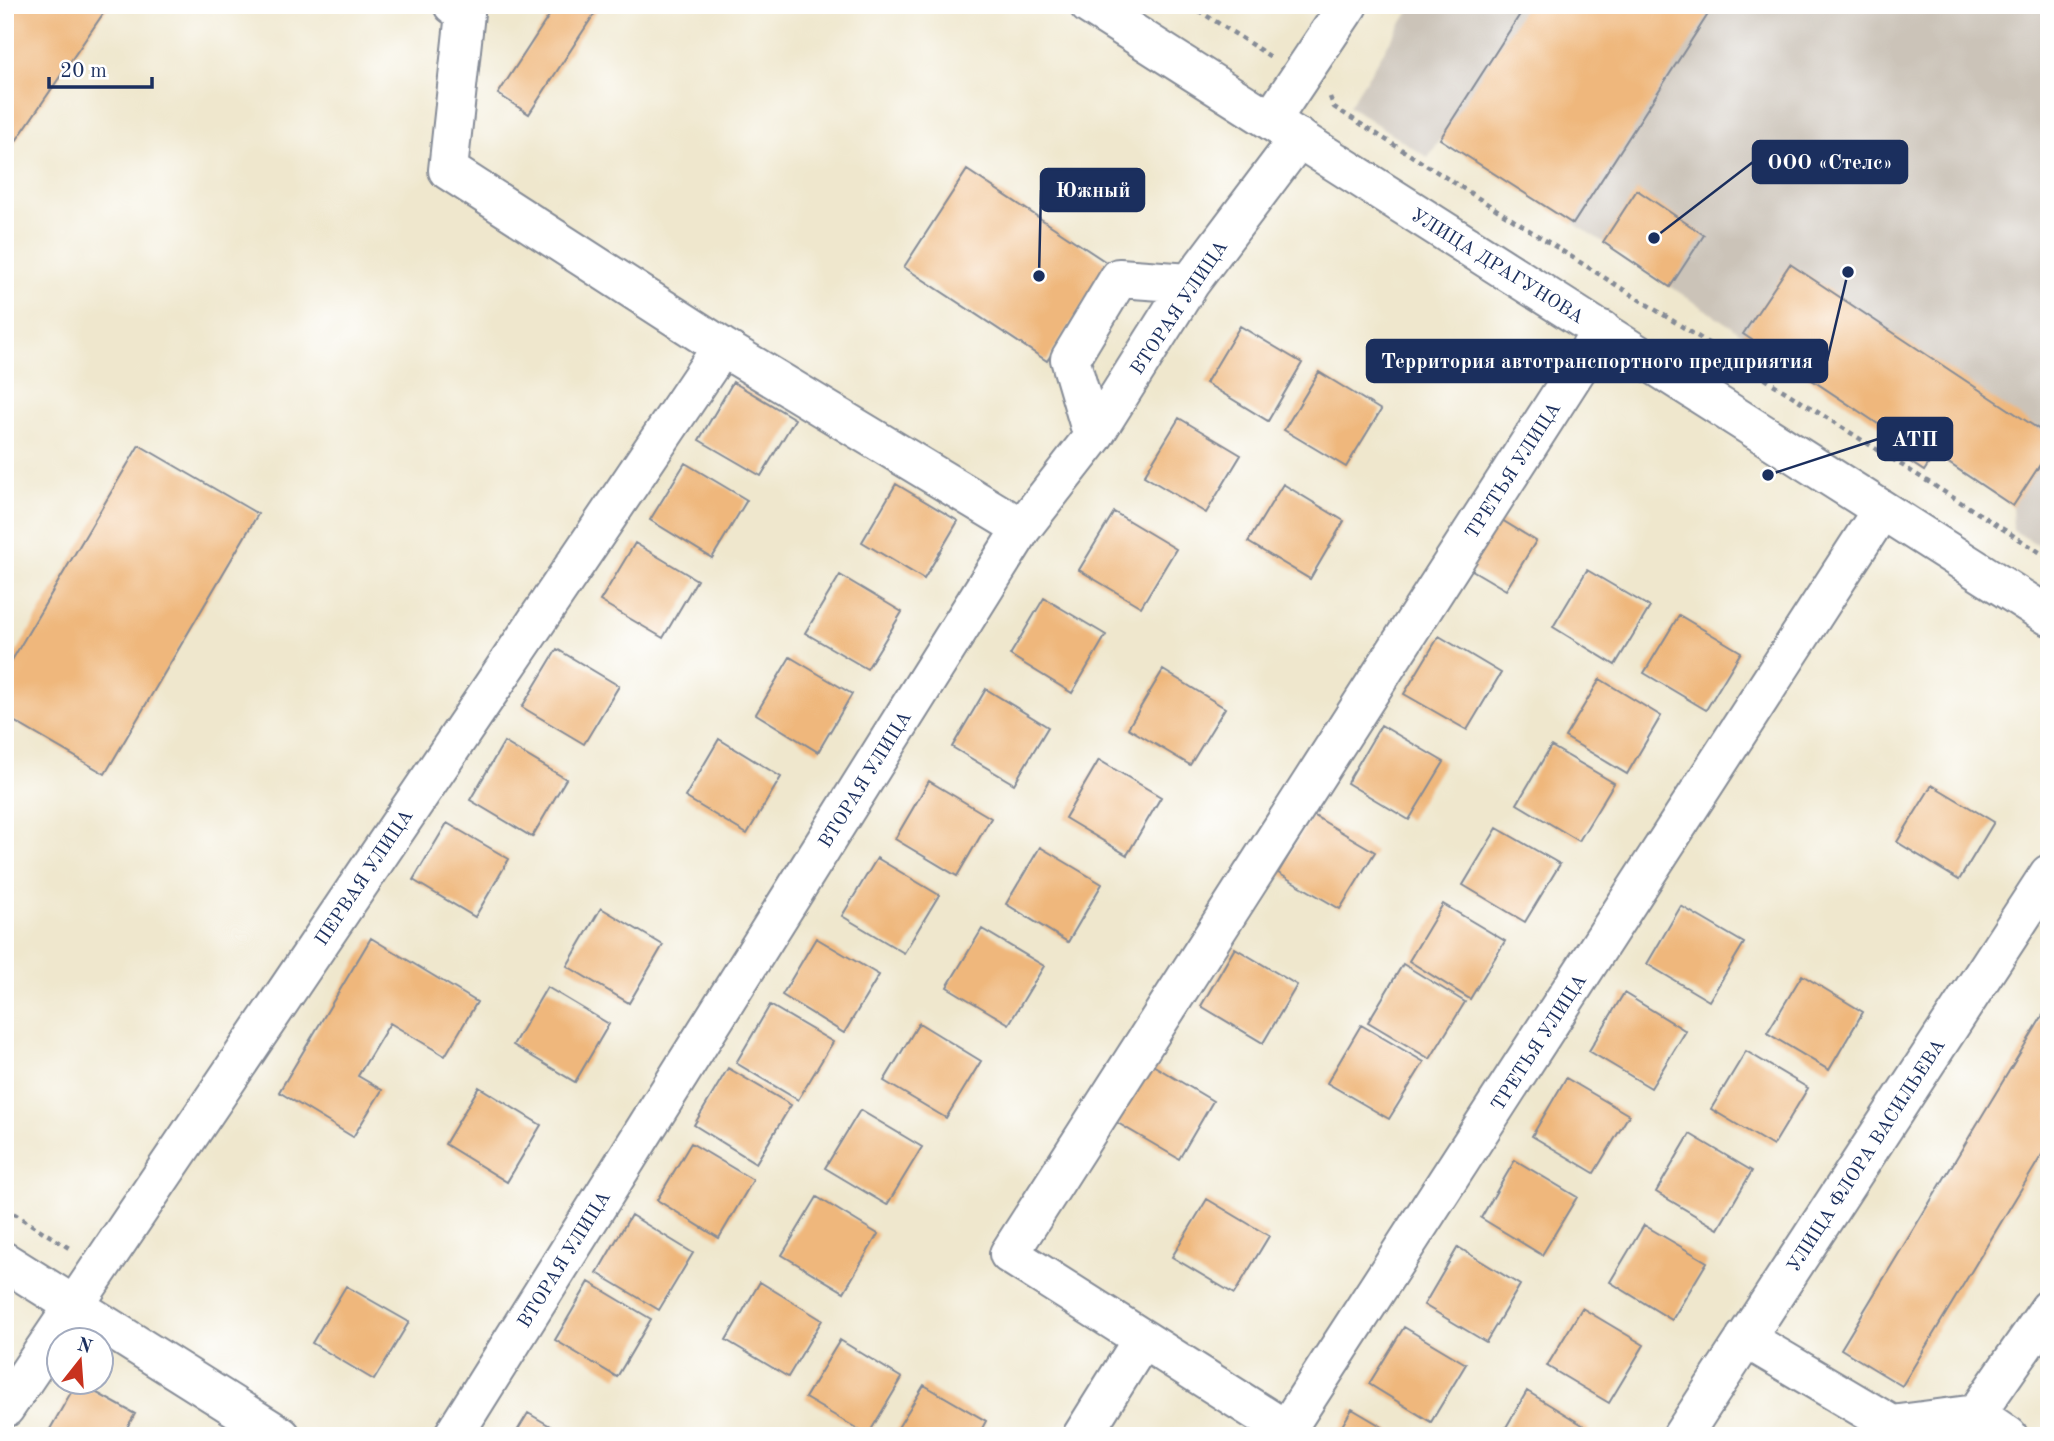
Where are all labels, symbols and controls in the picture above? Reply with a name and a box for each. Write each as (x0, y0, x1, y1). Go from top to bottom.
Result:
scale bar (49, 46, 152, 90)
text: 20 m (60, 61, 107, 82)
callout: ООО «Стелс» (1753, 141, 1907, 183)
text: ООО «Стелс» (1767, 153, 1893, 174)
callout: Южный (1041, 169, 1144, 211)
text: Южный (1056, 181, 1130, 202)
street label: УЛИЦА ДРАГУНОВА (1407, 206, 1587, 328)
street label: ВТОРАЯ УЛИЦА (1128, 238, 1232, 379)
callout: Территория автотранспортного предприятия (1367, 340, 1827, 382)
text: Территория автотранспортного предприятия (1381, 352, 1813, 373)
street label: ТРЕТЬЯ УЛИЦА (1463, 399, 1565, 543)
callout: АТП (1878, 418, 1952, 460)
text: АТП (1892, 430, 1938, 451)
street label: ВТОРАЯ УЛИЦА (816, 708, 916, 852)
street label: ПЕРВАЯ УЛИЦА (313, 807, 418, 950)
street label: ТРЕТЬЯ УЛИЦА (1489, 971, 1591, 1115)
street label: УЛИЦА ФЛОРА ВАСИЛЬЕВА (1785, 1036, 1950, 1276)
street label: ВТОРАЯ УЛИЦА (515, 1188, 615, 1332)
north arrow (46, 1326, 116, 1396)
text: N (75, 1336, 94, 1358)

